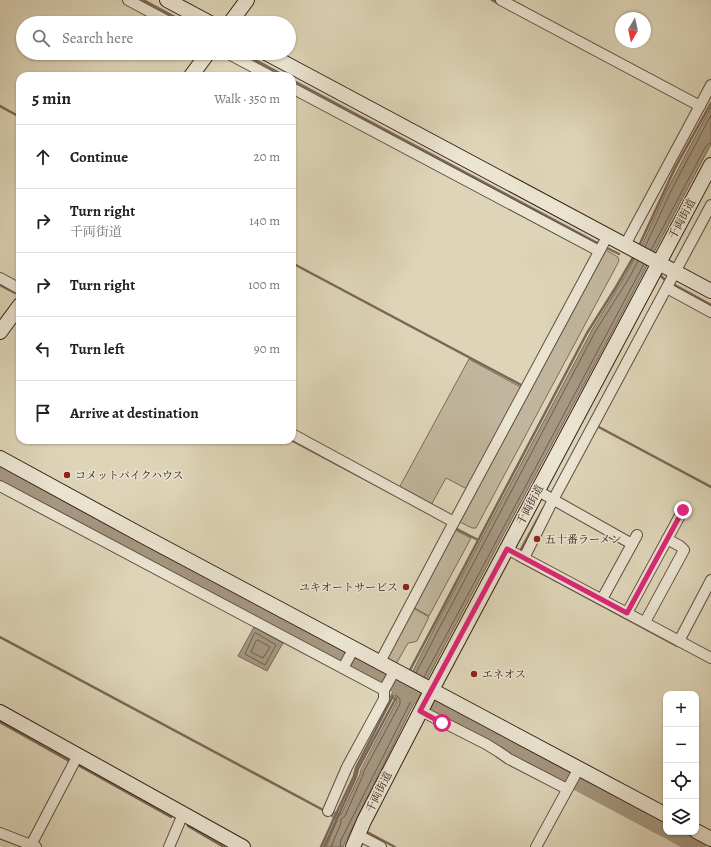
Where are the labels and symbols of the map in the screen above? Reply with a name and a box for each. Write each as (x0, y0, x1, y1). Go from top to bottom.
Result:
north arrow (615, 12, 651, 48)
street label: 千両街道 (665, 196, 699, 242)
place label: コメットバイクハウス (75, 468, 184, 483)
marker: コメットバイクハウス (62, 470, 72, 480)
street label: 千両街道 (513, 482, 547, 528)
route end (674, 501, 692, 519)
place label: 五十番ラーメン (545, 532, 621, 547)
marker: 五十番ラーメン (532, 534, 542, 544)
place label: ユキオートサービス (299, 580, 398, 595)
marker: ユキオートサービス (401, 582, 411, 592)
place label: エネオス (482, 667, 526, 682)
marker: エネオス (469, 669, 479, 679)
route start (433, 714, 451, 732)
street label: 千両街道 (362, 769, 396, 815)

